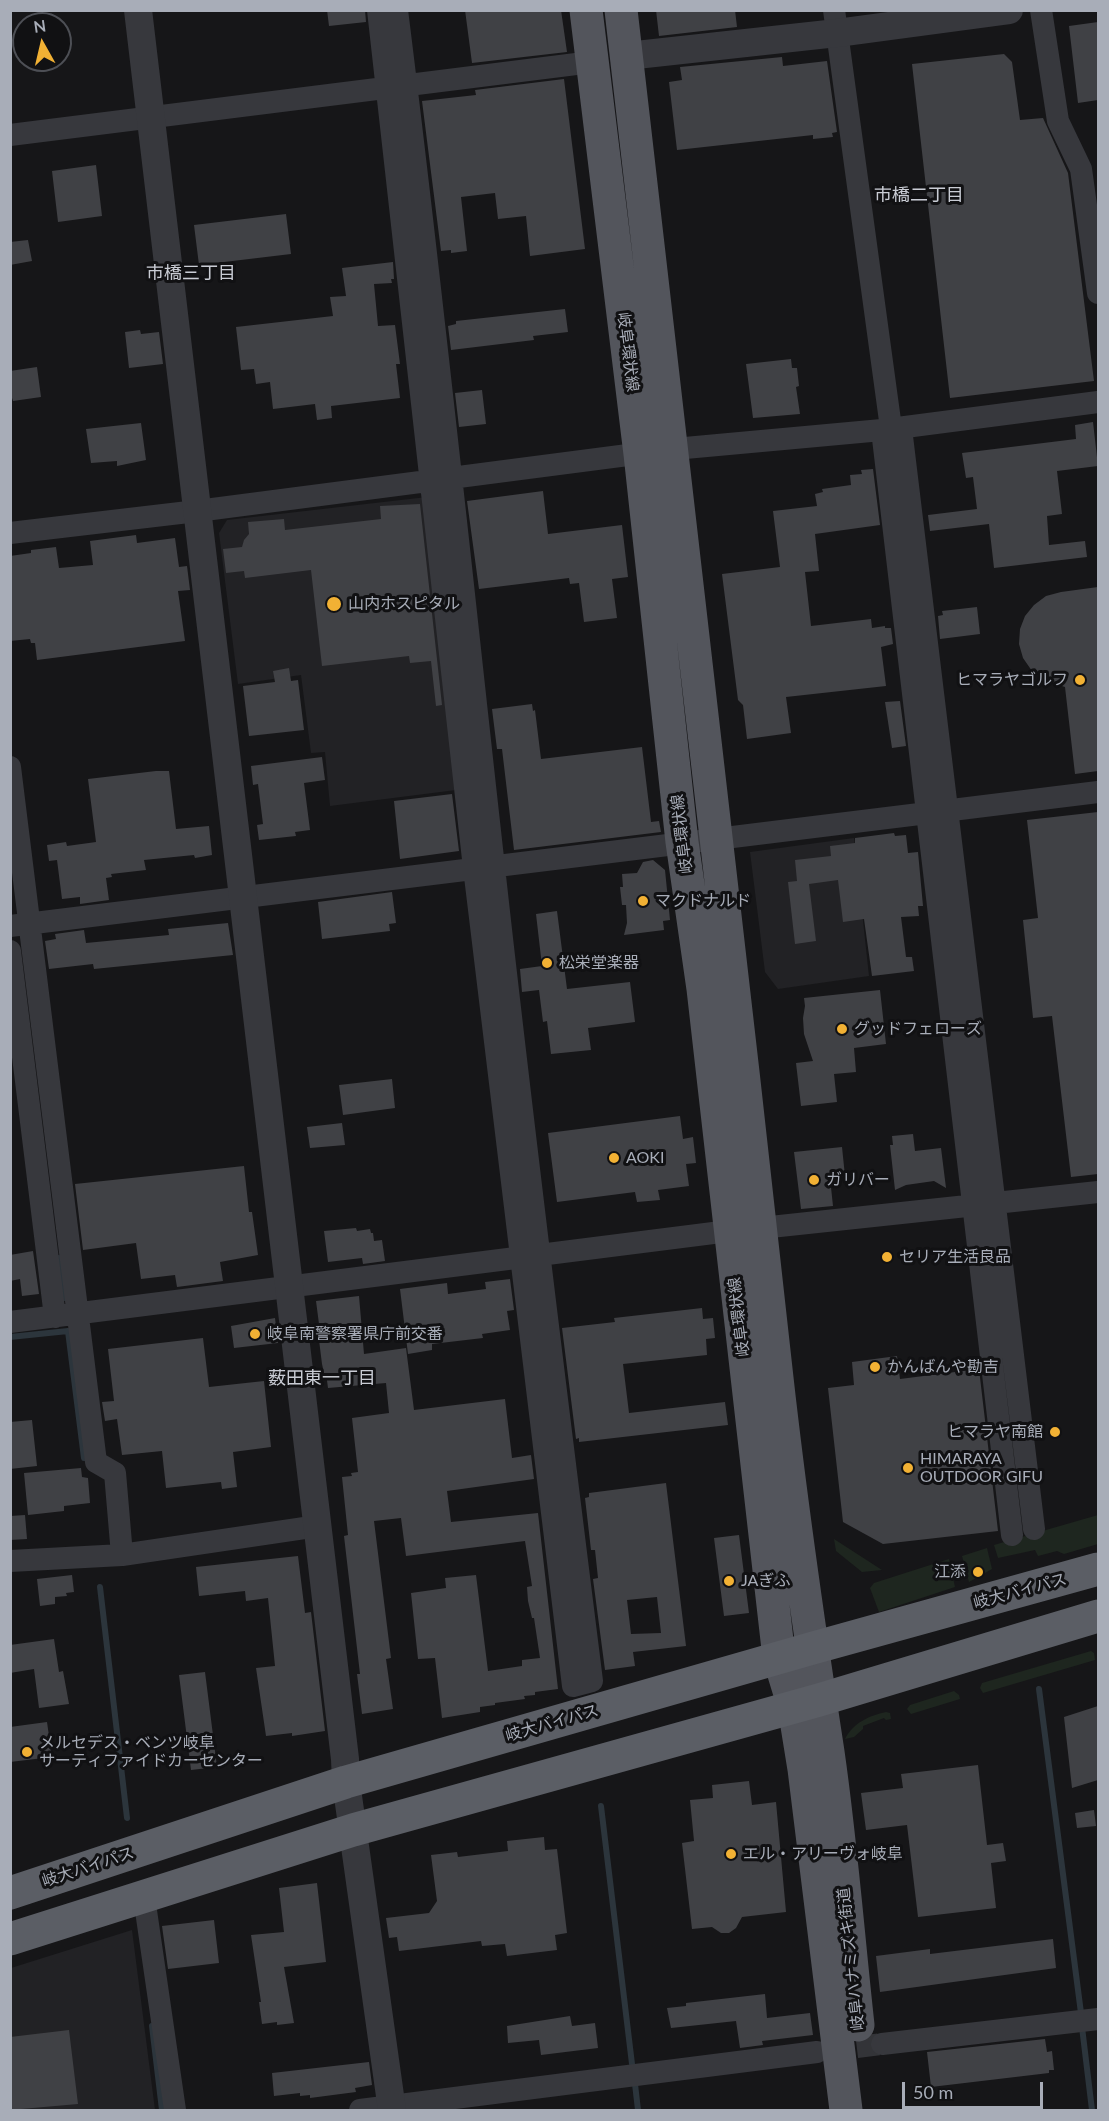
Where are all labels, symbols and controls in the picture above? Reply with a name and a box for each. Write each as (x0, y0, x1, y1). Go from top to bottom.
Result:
north arrow (12, 12, 72, 72)
text: N (32, 15, 47, 36)
district label: 市橋二丁目 (874, 184, 964, 206)
district label: 市橋三丁目 (146, 262, 236, 284)
street label: 岐阜環状線 (614, 311, 642, 393)
place label: 山内ホスピタル (348, 594, 460, 614)
marker: 山内ホスピタル (325, 595, 343, 613)
place label: ヒマラヤゴルフ (956, 670, 1068, 690)
marker: ヒマラヤゴルフ (1073, 673, 1087, 687)
street label: 岐阜環状線 (668, 793, 696, 875)
place label: マクドナルド (655, 891, 751, 911)
marker: マクドナルド (636, 894, 650, 908)
place label: 松栄堂楽器 (559, 953, 639, 973)
marker: 松栄堂楽器 (540, 956, 554, 970)
place label: グッドフェローズ (854, 1019, 982, 1039)
marker: グッドフェローズ (835, 1022, 849, 1036)
place label: AOKI (626, 1148, 664, 1168)
marker: AOKI (607, 1151, 621, 1165)
place label: ガリバー (826, 1170, 890, 1190)
marker: ガリバー (807, 1173, 821, 1187)
place label: セリア生活良品 (899, 1247, 1011, 1267)
marker: セリア生活良品 (880, 1250, 894, 1264)
street label: 岐阜環状線 (725, 1276, 753, 1358)
place label: 岐阜南警察署県庁前交番 (267, 1324, 443, 1344)
marker: 岐阜南警察署県庁前交番 (248, 1327, 262, 1341)
place label: かんばんや勘吉 (887, 1357, 999, 1377)
marker: かんばんや勘吉 (868, 1360, 882, 1374)
district label: 薮田東一丁目 (268, 1367, 376, 1389)
place label: ヒマラヤ南館 (947, 1422, 1043, 1442)
marker: ヒマラヤ南館 (1048, 1425, 1062, 1439)
place label: HIMARAYA OUTDOOR GIFU (920, 1449, 1043, 1487)
marker: HIMARAYA OUTDOOR GIFU (901, 1461, 915, 1475)
place label: 江添 (934, 1562, 966, 1582)
marker: 江添 (971, 1565, 985, 1579)
street label: 岐大バイパス (971, 1569, 1069, 1613)
place label: JAぎふ (741, 1571, 790, 1591)
marker: JAぎふ (722, 1574, 736, 1588)
street label: 岐大バイパス (503, 1701, 601, 1745)
place label: メルセデス・ベンツ岐阜 サーティファイドカーセンター (39, 1733, 263, 1771)
marker: メルセデス・ベンツ岐阜 サーティファイドカーセンター (20, 1745, 34, 1759)
street label: 岐大バイパス (39, 1843, 137, 1891)
place label: エル・アリーヴォ岐阜 (743, 1844, 903, 1864)
marker: エル・アリーヴォ岐阜 (724, 1847, 738, 1861)
street label: 岐阜ハナミズキ街道 (834, 1886, 868, 2032)
scale bar (905, 2070, 1046, 2108)
text: 50 m (913, 2081, 953, 2103)

